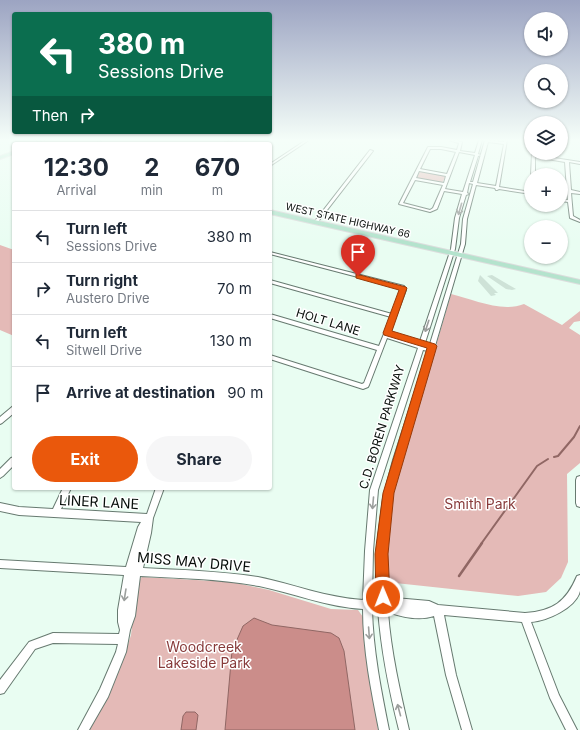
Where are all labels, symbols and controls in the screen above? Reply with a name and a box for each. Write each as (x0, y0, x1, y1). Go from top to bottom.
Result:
map controls (524, 12, 568, 264)
button: sound (524, 12, 568, 56)
text: 380 m (98, 27, 185, 61)
icon: left (32, 28, 84, 80)
text: Sessions Drive (98, 61, 224, 82)
button: search (524, 64, 568, 108)
icon: right (76, 104, 98, 126)
text: Then (32, 106, 68, 125)
button: layers (524, 116, 568, 160)
text: 12:30 (44, 153, 109, 182)
text: 2 (144, 153, 159, 182)
text: 670 (195, 153, 240, 182)
button: + (524, 168, 568, 212)
text: Arrival (56, 182, 96, 198)
text: min (141, 182, 163, 198)
text: m (212, 182, 223, 198)
street label: WEST STATE HIGHWAY 66 (285, 200, 411, 240)
one-way arrow (456, 203, 463, 216)
text: Turn left (66, 219, 127, 238)
button: − (524, 220, 568, 264)
icon: left (32, 226, 54, 248)
text: 380 m (207, 227, 252, 246)
pin (341, 235, 375, 276)
text: Sessions Drive (66, 238, 157, 254)
icon: arrive (347, 241, 369, 263)
text: Turn right (66, 271, 138, 290)
icon: right (32, 278, 54, 300)
text: 70 m (217, 279, 252, 298)
text: Austero Drive (66, 290, 150, 306)
street label: HOLT LANE (294, 305, 362, 338)
one-way arrow (423, 319, 431, 331)
text: Turn left (66, 323, 127, 342)
icon: left (32, 330, 54, 352)
text: 130 m (210, 331, 252, 350)
text: Sitwell Drive (66, 342, 142, 358)
street label: C.D. BOREN PARKWAY (355, 363, 408, 491)
icon: arrive (32, 382, 54, 404)
text: Arrive at destination (66, 383, 215, 402)
text: 90 m (227, 383, 263, 402)
button: Exit (32, 436, 138, 482)
button: Share (146, 436, 252, 482)
street label: LINER LANE (59, 491, 139, 512)
park label: Smith Park (444, 495, 516, 512)
one-way arrow (369, 496, 376, 509)
street label: MISS MAY DRIVE (137, 548, 252, 575)
position arrow (362, 576, 404, 618)
one-way arrow (121, 588, 129, 601)
one-way arrow (365, 626, 372, 639)
park label: Woodcreek Lakeside Park (158, 638, 251, 671)
one-way arrow (395, 704, 402, 717)

